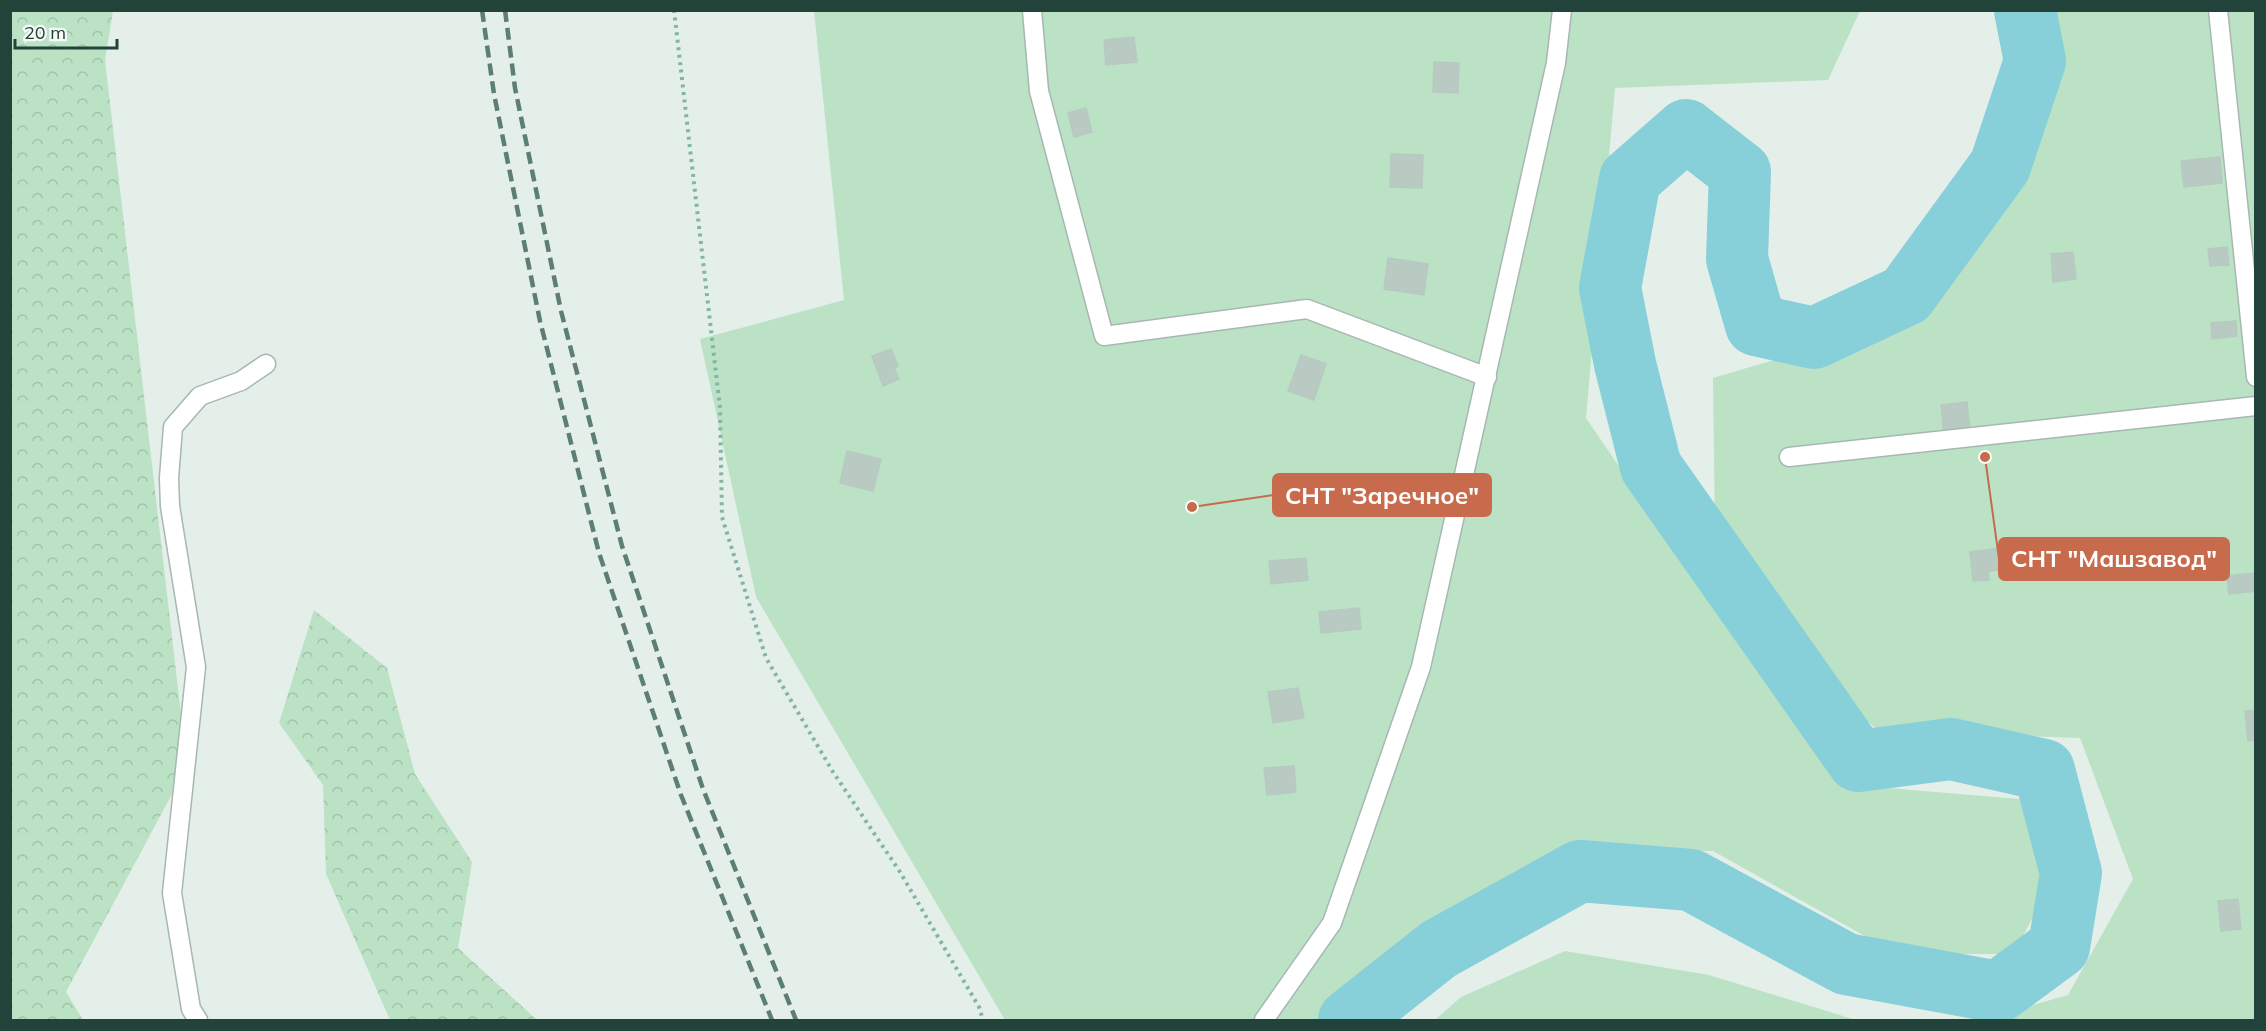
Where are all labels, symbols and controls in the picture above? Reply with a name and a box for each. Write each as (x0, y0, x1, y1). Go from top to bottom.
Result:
scale bar (15, 12, 117, 50)
text: 20 m (24, 21, 66, 44)
callout: СНТ "Заречное" (1273, 474, 1491, 516)
text: СНТ "Заречное" (1285, 480, 1479, 510)
callout: СНТ "Машзавод" (1999, 538, 2229, 580)
text: СНТ "Машзавод" (2011, 543, 2217, 573)

